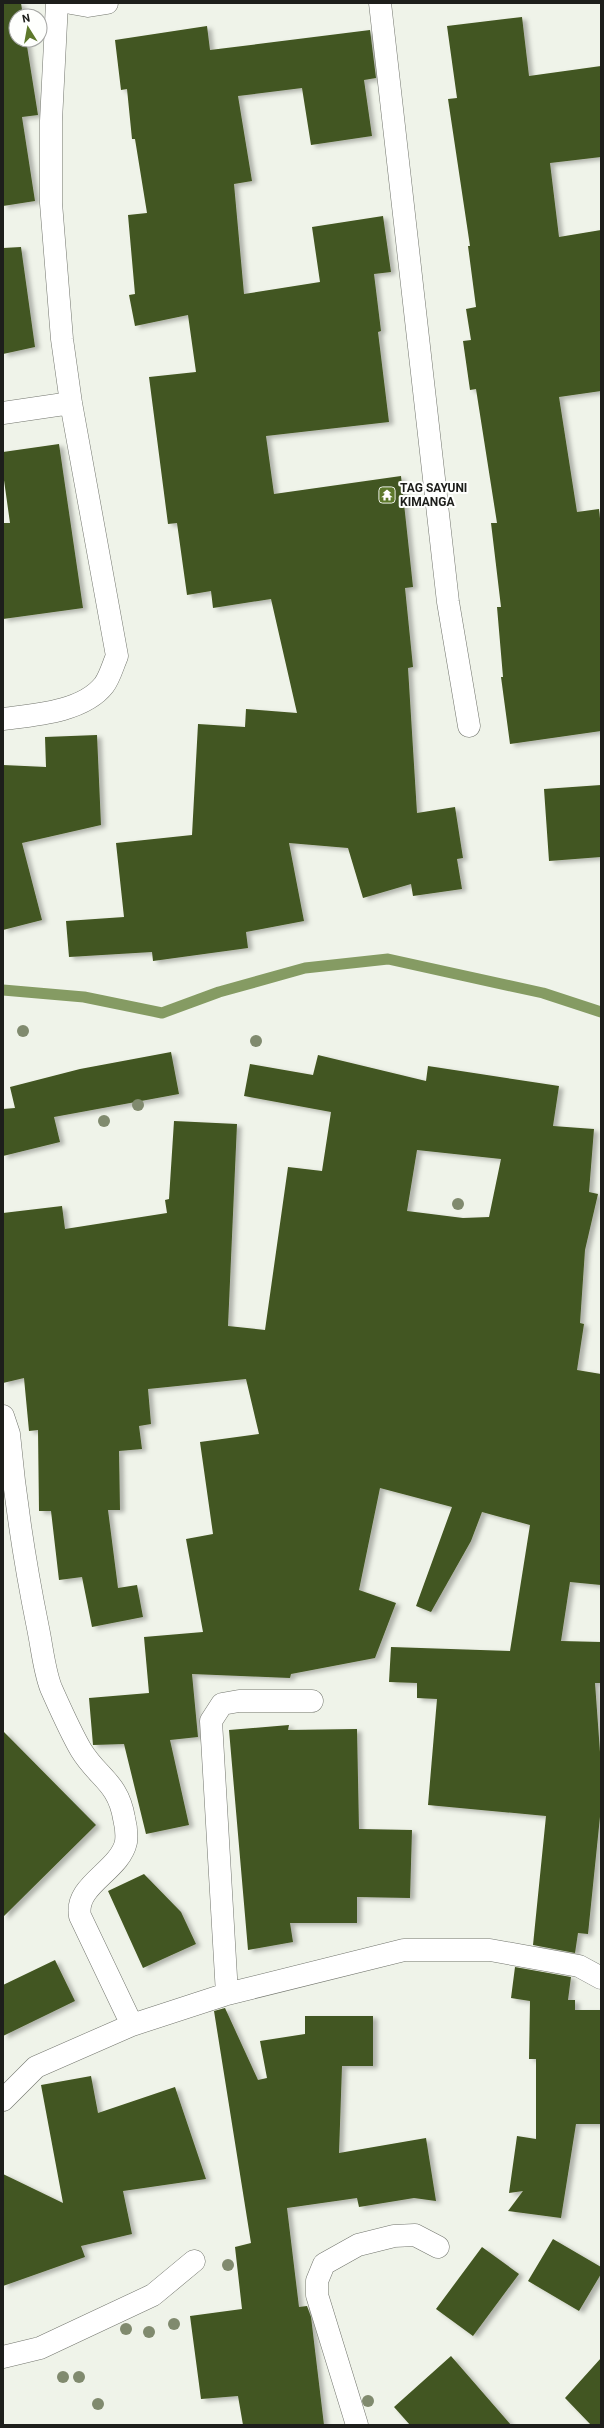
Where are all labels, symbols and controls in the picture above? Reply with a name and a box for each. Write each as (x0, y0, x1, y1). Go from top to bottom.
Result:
north arrow (8, 8, 48, 48)
text: N (21, 12, 31, 26)
place label: TAG SAYUNI KIMANGA (400, 481, 467, 509)
temple icon: TAG SAYUNI KIMANGA (377, 485, 397, 505)

